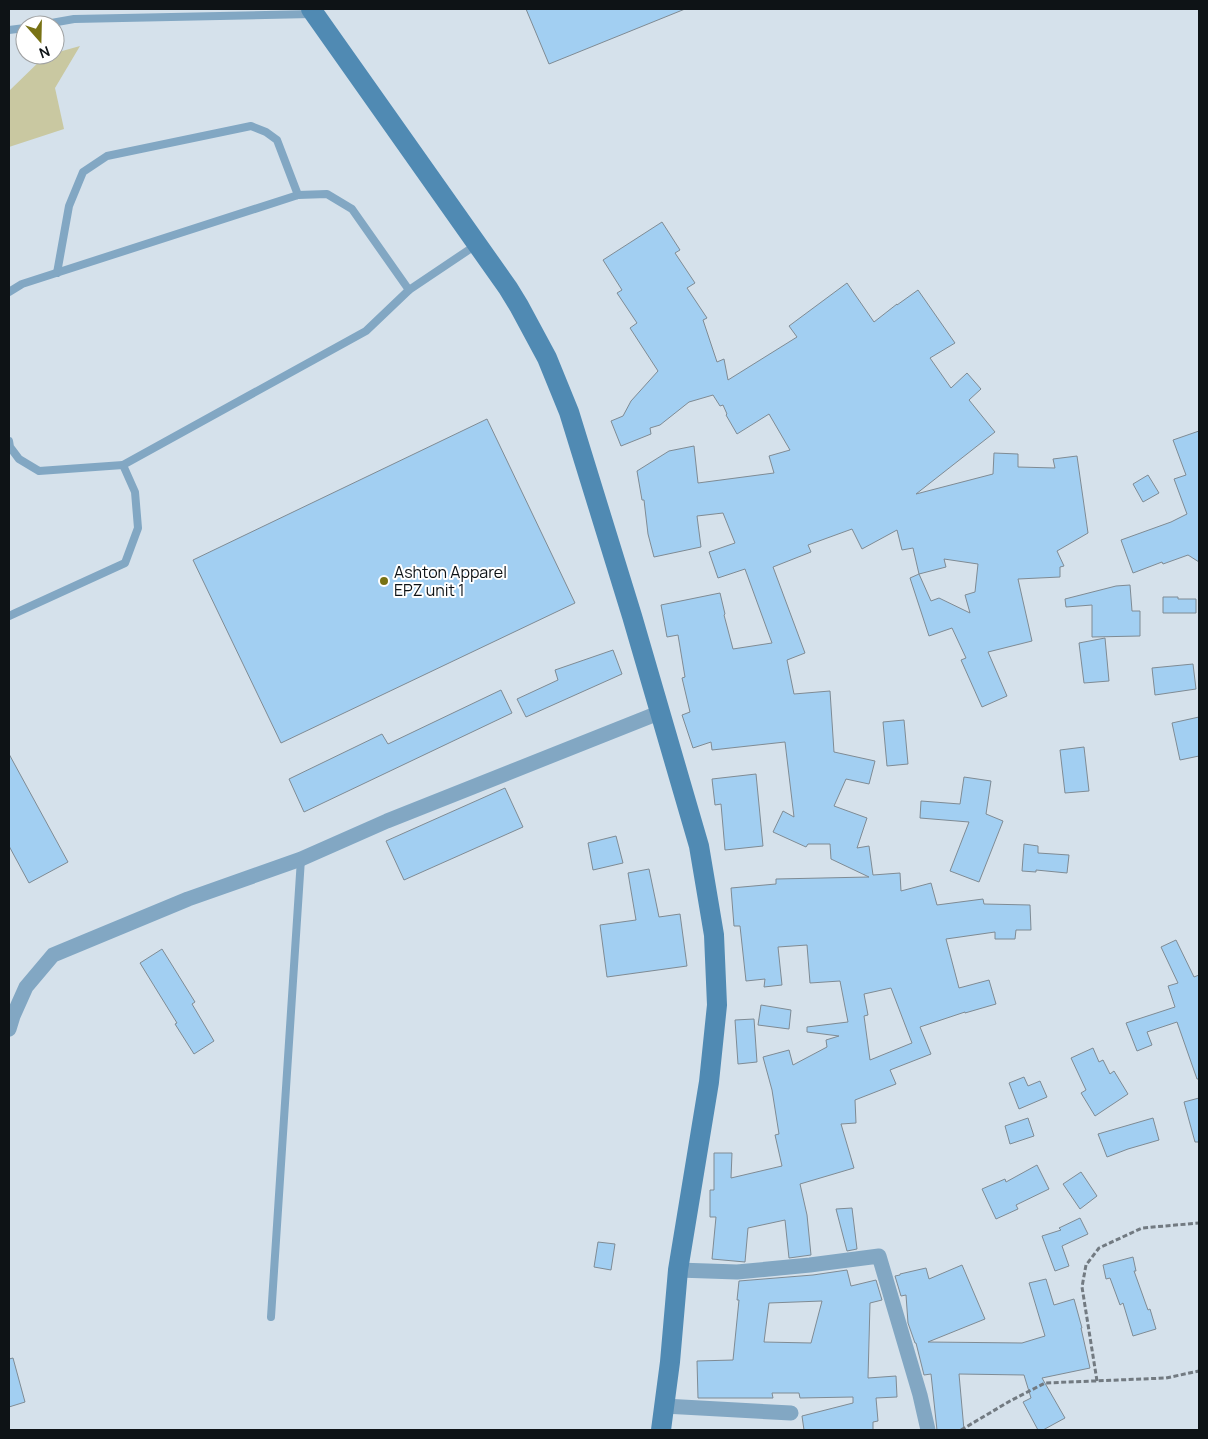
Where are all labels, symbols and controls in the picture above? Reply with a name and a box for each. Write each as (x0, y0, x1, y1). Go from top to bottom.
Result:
north arrow (15, 15, 65, 65)
text: N (37, 42, 53, 63)
place label: Ashton Apparel EPZ unit 1 (394, 561, 507, 601)
marker: Ashton Apparel EPZ unit 1 (378, 575, 390, 587)

